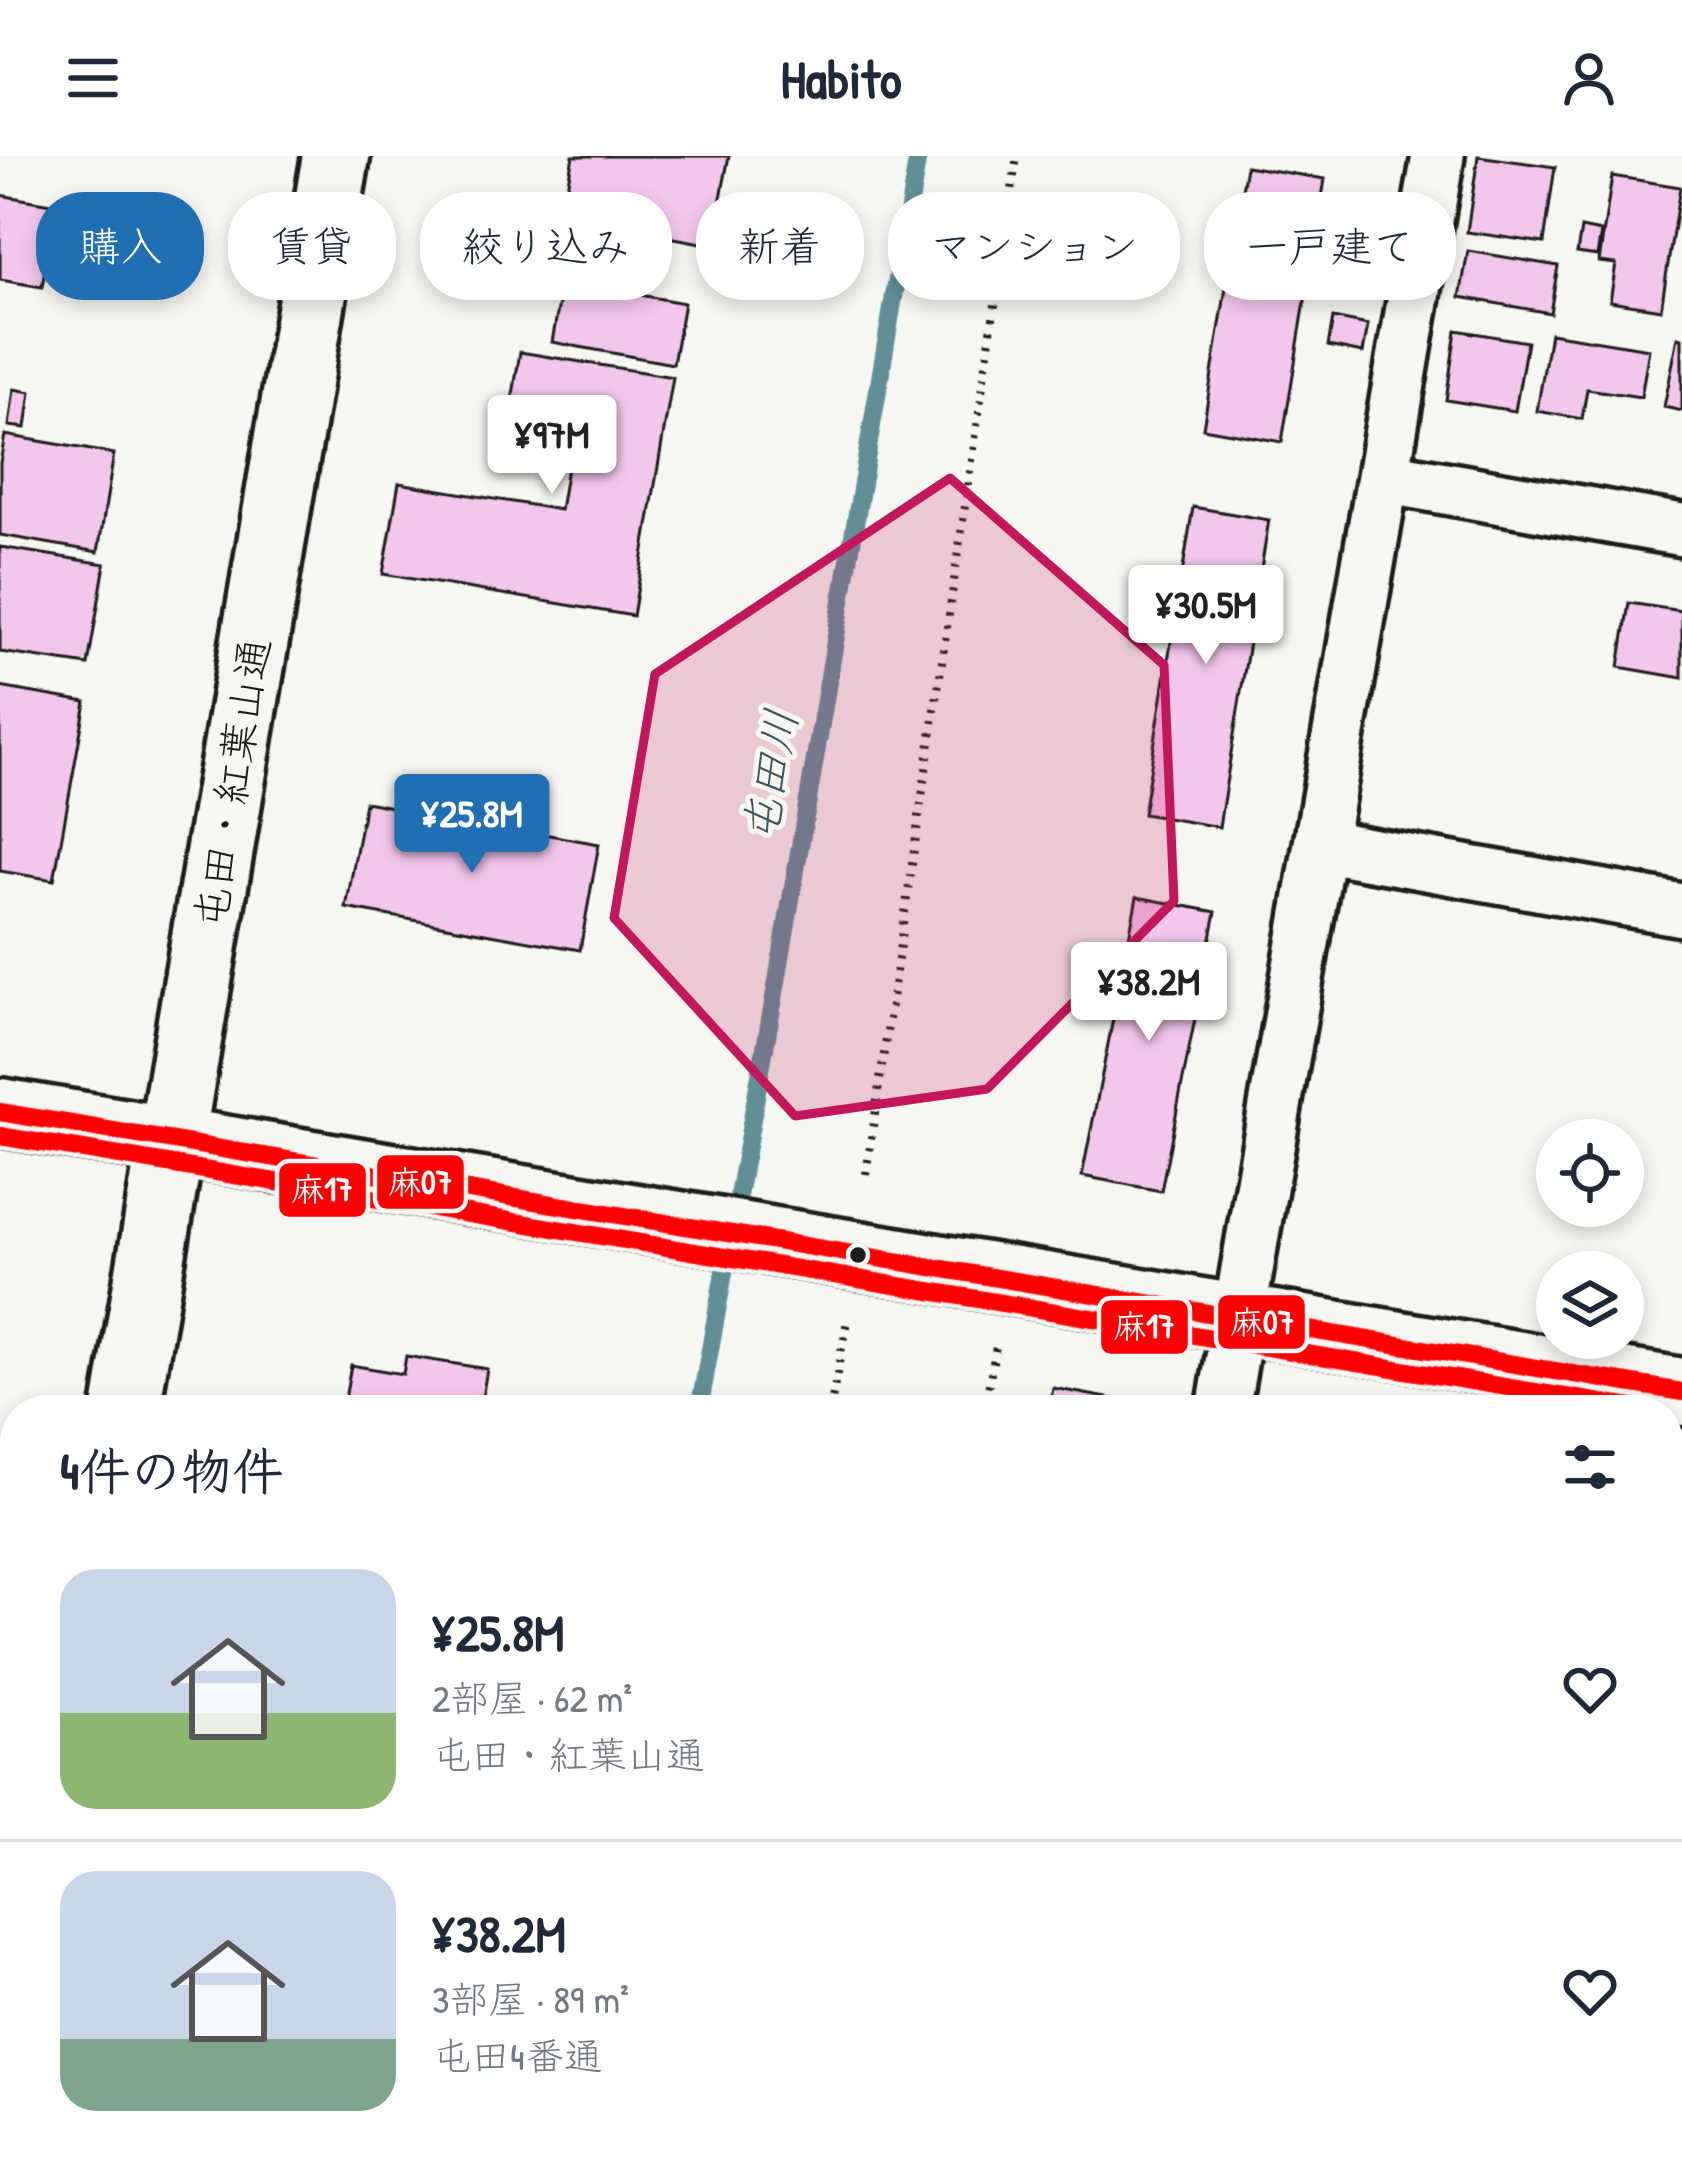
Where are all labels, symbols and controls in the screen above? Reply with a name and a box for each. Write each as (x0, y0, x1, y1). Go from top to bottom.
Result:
text: Habito (780, 42, 902, 115)
icon: menu (60, 45, 126, 111)
icon: person (1556, 45, 1622, 111)
chip: 購入 (36, 192, 204, 300)
chip: 賃貸 (228, 192, 396, 300)
chip: 絞り込み (420, 192, 672, 300)
chip: 新着 (696, 192, 864, 300)
chip: マンション (888, 192, 1180, 300)
chip: 一戸建て (1204, 192, 1456, 300)
pin: ¥97M (481, 395, 623, 497)
text: ¥97M (515, 407, 589, 460)
pin: ¥30.5M (1108, 565, 1304, 667)
text: ¥30.5M (1155, 577, 1257, 630)
street label: 屯田・紅葉山通 (180, 633, 283, 933)
water label: 屯田川 (728, 704, 811, 848)
pin: ¥25.8M (374, 774, 570, 876)
text: ¥25.8M (421, 786, 523, 839)
pin: ¥38.2M (1051, 942, 1247, 1044)
text: ¥38.2M (1098, 954, 1200, 1007)
map controls (1536, 1119, 1644, 1359)
button: locate (1536, 1119, 1644, 1227)
line badge: 麻07 (375, 1153, 466, 1211)
text: 麻07 (388, 1160, 452, 1204)
line badge: 麻17 (277, 1161, 368, 1219)
text: 麻17 (291, 1167, 353, 1211)
unlabelled marker (847, 1244, 869, 1266)
button: layers (1536, 1251, 1644, 1359)
line badge: 麻07 (1216, 1293, 1307, 1351)
line badge: 麻17 (1099, 1298, 1190, 1356)
text: 麻07 (1230, 1300, 1294, 1344)
text: 麻17 (1113, 1304, 1175, 1348)
icon: filters (1557, 1434, 1623, 1500)
text: 4件の物件 (60, 1436, 283, 1505)
text: ¥25.8M (432, 1598, 564, 1667)
icon: home (156, 1617, 300, 1761)
icon: heart (1557, 1656, 1623, 1722)
text: 2部屋 · 62 m² (432, 1671, 632, 1724)
text: 屯田・紅葉山通 (432, 1728, 705, 1781)
text: ¥38.2M (432, 1899, 566, 1968)
icon: home (156, 1919, 300, 2063)
icon: heart (1557, 1958, 1623, 2024)
text: 3部屋 · 89 m² (432, 1972, 629, 2025)
text: 屯田4番通 (432, 2029, 603, 2082)

